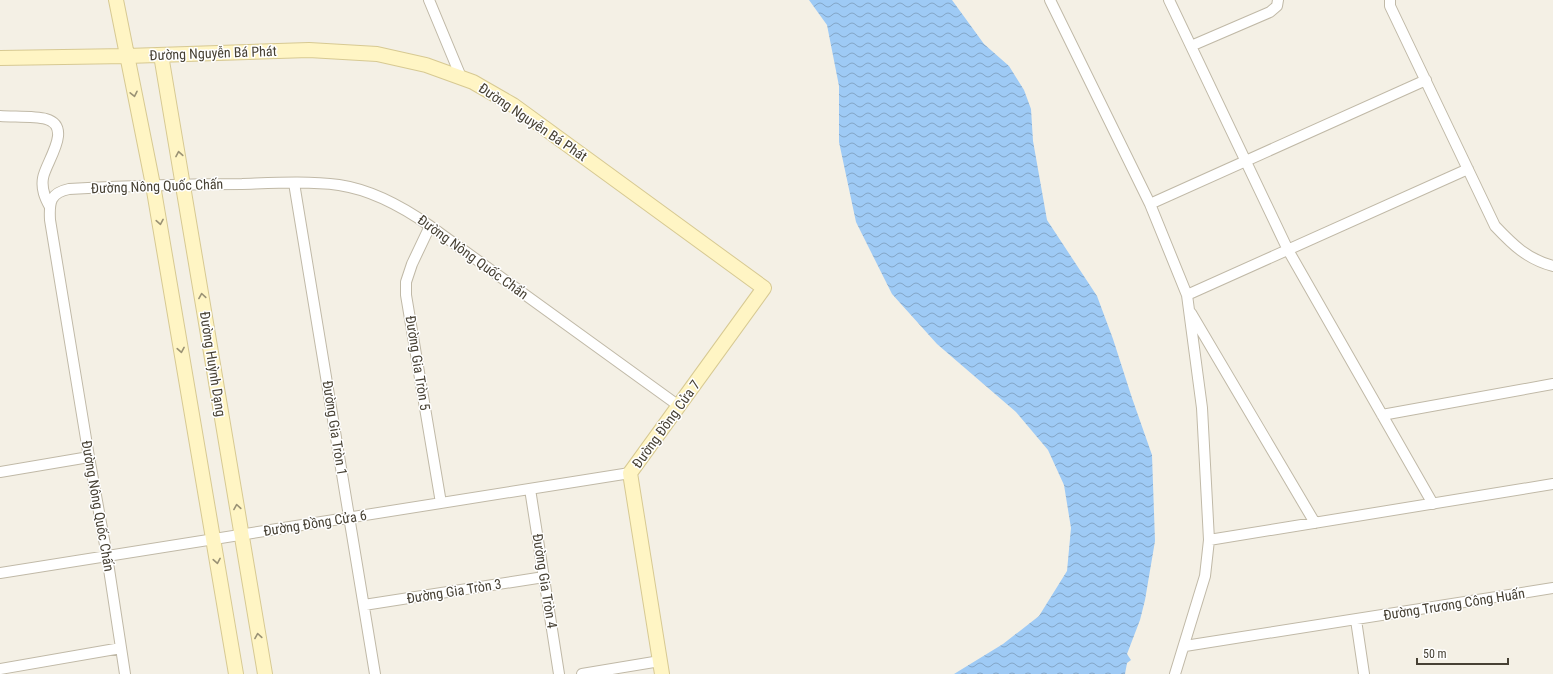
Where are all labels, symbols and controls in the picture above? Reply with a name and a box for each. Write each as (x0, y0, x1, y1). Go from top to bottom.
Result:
street label: Đường Nguyễn Bá Phát (149, 43, 277, 63)
street label: Đường Nguyễn Bá Phát (476, 80, 590, 164)
one-way arrow (130, 91, 138, 97)
one-way arrow (175, 151, 183, 157)
street label: Đường Nông Quốc Chấn (91, 176, 223, 196)
street label: Đường Nông Quốc Chấn (415, 212, 531, 302)
one-way arrow (155, 219, 163, 225)
one-way arrow (198, 293, 207, 299)
street label: Đường Huỳnh Dạng (197, 310, 229, 418)
street label: Đường Gia Tròn 5 (403, 314, 433, 412)
one-way arrow (176, 347, 185, 353)
street label: Đường Đồng Cửa 7 (629, 377, 703, 471)
street label: Đường Gia Tròn 1 (320, 379, 350, 477)
street label: Đường Nông Quốc Chấn (79, 439, 117, 573)
one-way arrow (233, 504, 242, 510)
street label: Đường Đồng Cửa 6 (262, 507, 368, 539)
street label: Đường Gia Tròn 4 (530, 532, 560, 630)
one-way arrow (212, 558, 221, 564)
street label: Đường Gia Tròn 3 (405, 576, 503, 606)
street label: Đường Trương Công Huấn (1382, 585, 1526, 623)
one-way arrow (254, 632, 263, 639)
scale bar (1417, 640, 1508, 666)
text: 50 m (1423, 647, 1447, 661)

